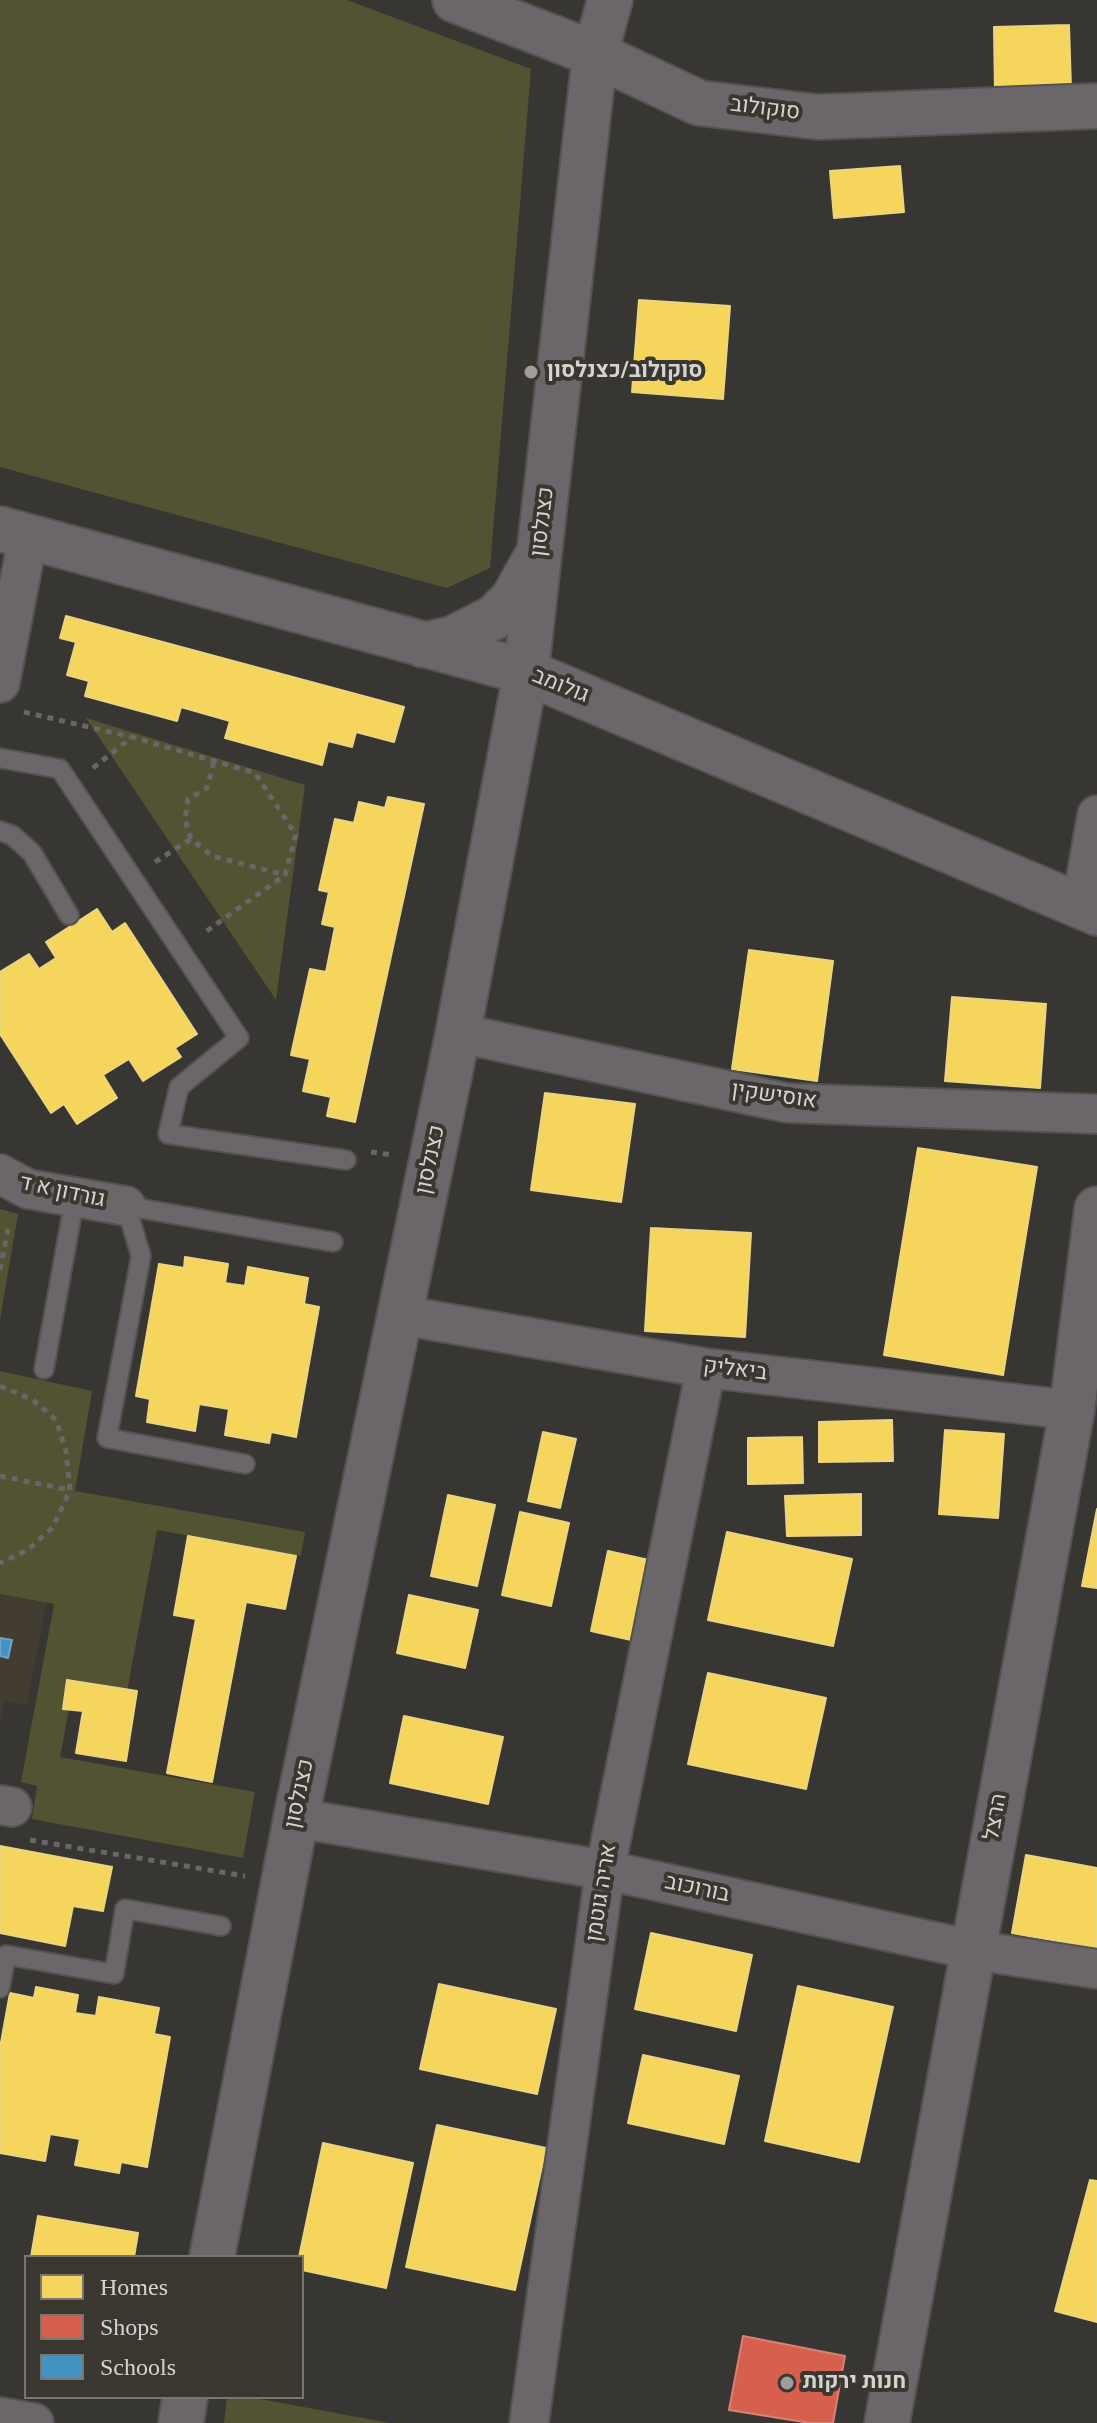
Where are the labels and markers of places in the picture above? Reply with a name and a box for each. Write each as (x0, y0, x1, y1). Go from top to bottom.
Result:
place label: סוקולוב/כצנלסון (547, 359, 702, 385)
marker: סוקולוב/כצנלסון (522, 363, 540, 381)
place label: חנות ירקות (803, 2370, 906, 2396)
marker: חנות ירקות (778, 2374, 796, 2392)

